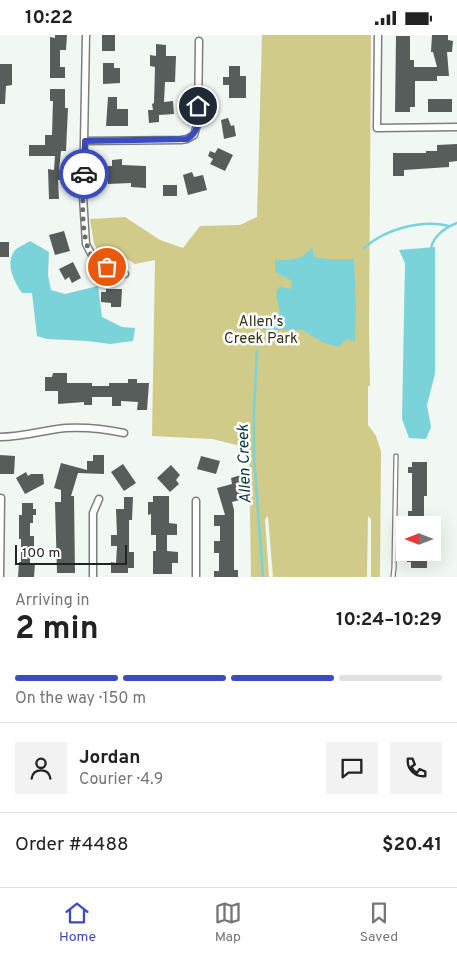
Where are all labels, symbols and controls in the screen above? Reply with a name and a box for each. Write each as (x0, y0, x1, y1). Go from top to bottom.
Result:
text: 10:22 (25, 6, 73, 30)
pin (177, 85, 219, 127)
icon: home (184, 92, 212, 120)
courier (59, 149, 109, 199)
icon: car (70, 160, 98, 188)
pin (86, 246, 128, 288)
icon: bag (93, 253, 121, 281)
park label: Allen's Creek Park (224, 313, 298, 349)
water label: Allen Creek (234, 423, 256, 504)
north arrow (396, 516, 441, 561)
map controls (396, 516, 441, 561)
scale bar (15, 542, 128, 565)
text: 100 m (22, 545, 60, 562)
text: Arriving in (15, 591, 90, 611)
text: 10:24–10:29 (336, 608, 442, 632)
text: 2 min (15, 610, 99, 650)
text: On the way · 150 m (15, 689, 146, 709)
button: person (15, 742, 67, 794)
button: chat (326, 742, 378, 794)
button: phone (390, 742, 442, 794)
text: Jordan (79, 746, 141, 770)
text: Courier · 4.9 (79, 770, 163, 790)
text: Order #4488 (15, 833, 129, 857)
text: $20.41 (382, 833, 442, 857)
tab: Home (59, 899, 96, 946)
tab: Map (214, 899, 242, 946)
tab: Saved (360, 899, 398, 946)

